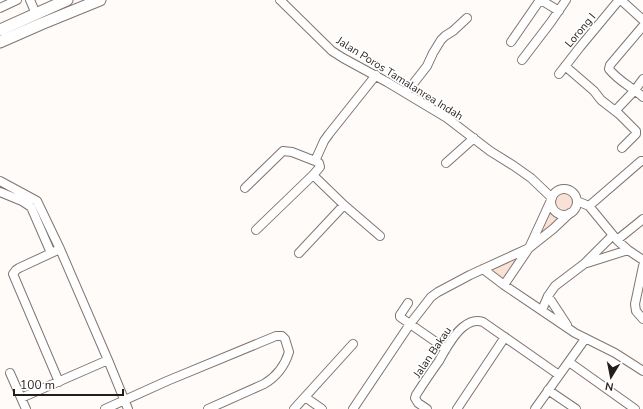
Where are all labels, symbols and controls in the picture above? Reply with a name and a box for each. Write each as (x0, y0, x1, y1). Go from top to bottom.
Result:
street label: Lorong I (562, 10, 599, 51)
street label: Jalan Poros Tamalanrea Indah (333, 33, 466, 124)
street label: Jalan Bakau (409, 324, 455, 381)
north arrow (591, 357, 631, 397)
scale bar (14, 371, 123, 397)
text: 100 m (20, 377, 55, 393)
text: N (604, 378, 615, 394)

